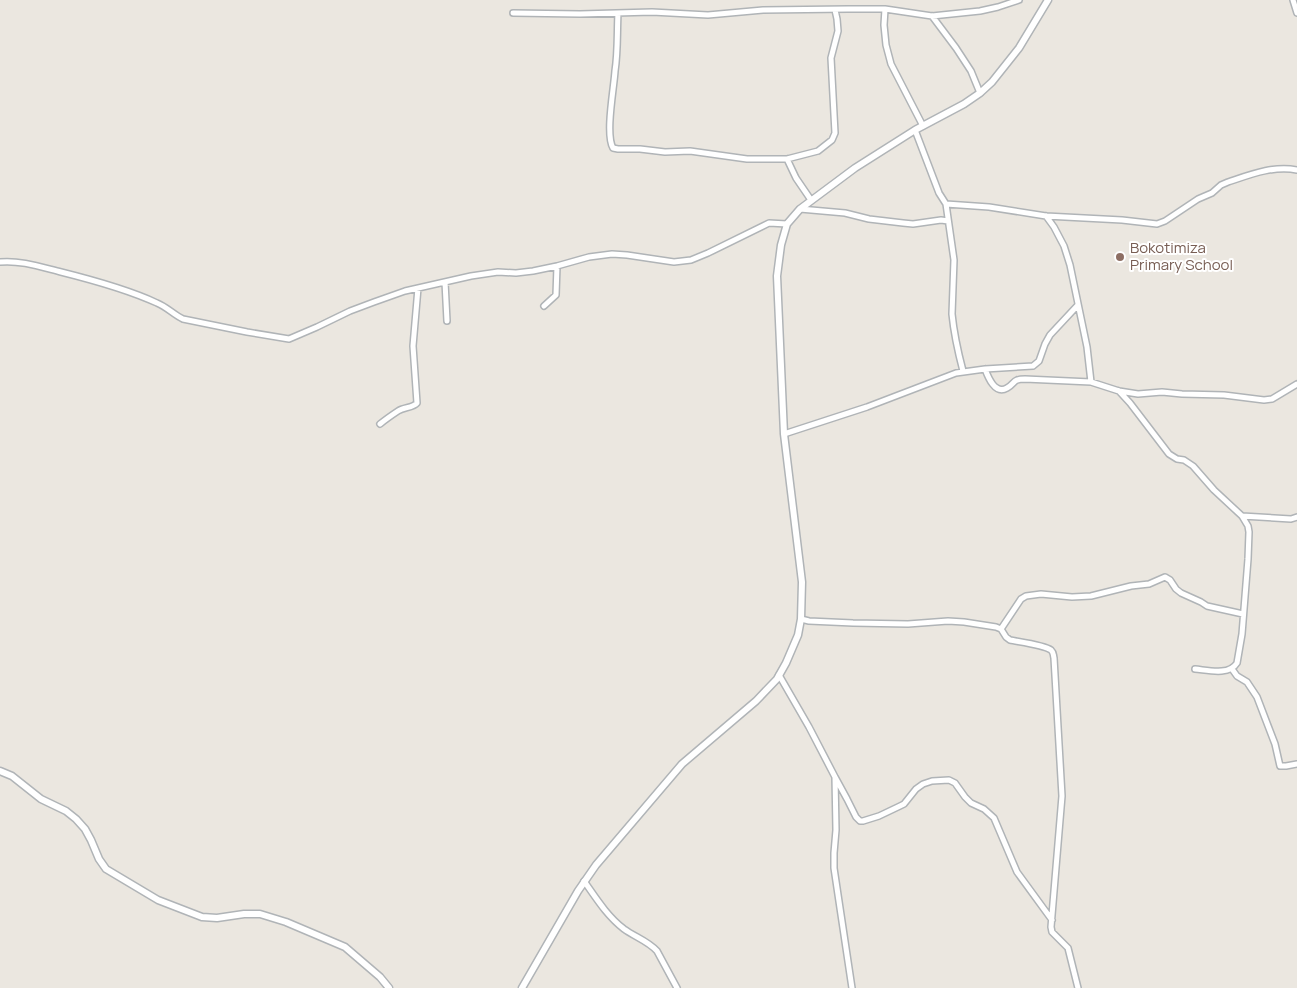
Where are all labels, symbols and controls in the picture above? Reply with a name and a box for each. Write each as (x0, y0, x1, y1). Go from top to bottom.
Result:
place label: Bokotimiza Primary School (1130, 237, 1233, 275)
marker: Bokotimiza Primary School (1114, 251, 1126, 263)

